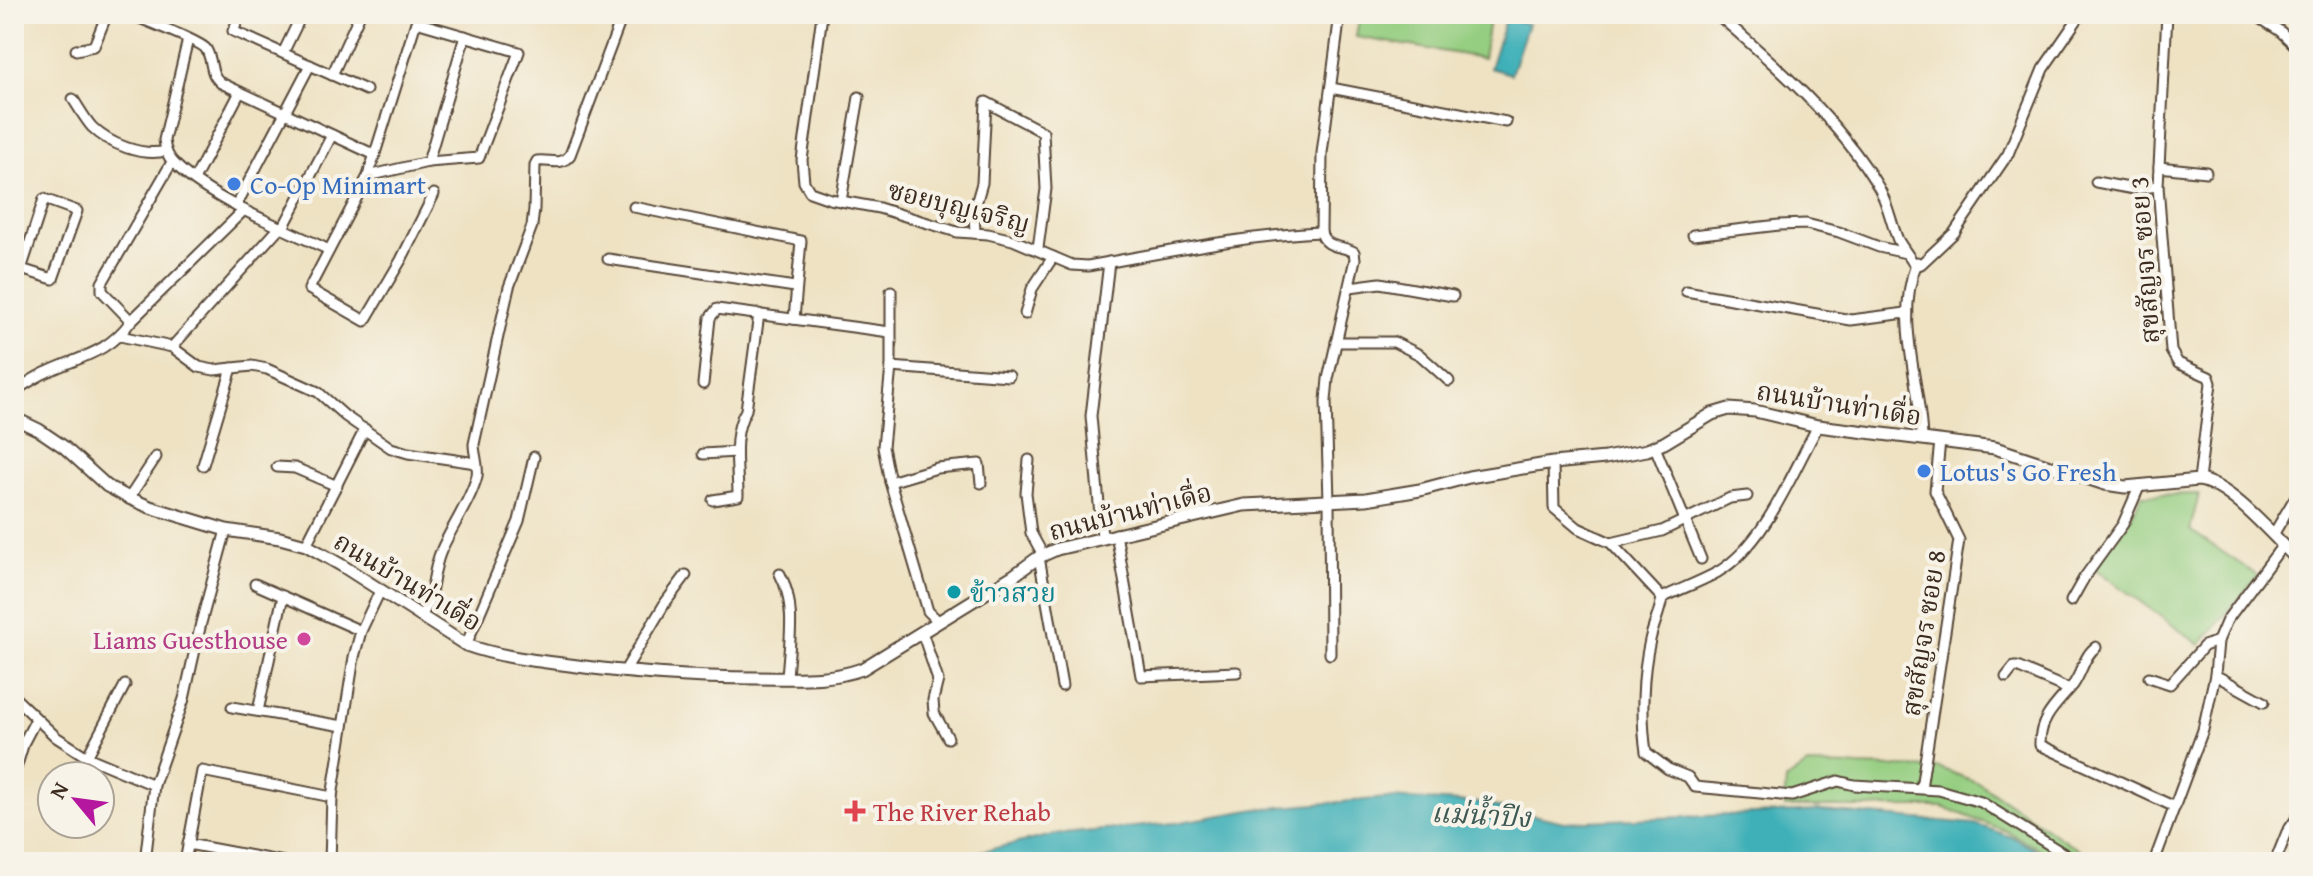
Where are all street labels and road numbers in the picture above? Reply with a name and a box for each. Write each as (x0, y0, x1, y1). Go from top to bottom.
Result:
street label: ซอยบุญเจริญ (884, 170, 1034, 242)
street label: สุขสัญจร ซอย 3 (2119, 175, 2169, 345)
street label: ถนนบ้านท่าเดื่อ (1754, 371, 1924, 435)
street label: ถนนบ้านท่าเดื่อ (1044, 472, 1216, 550)
street label: ถนนบ้านท่าเดื่อ (326, 521, 490, 641)
street label: สุขสัญจร ซอย 8 (1891, 547, 1955, 719)

